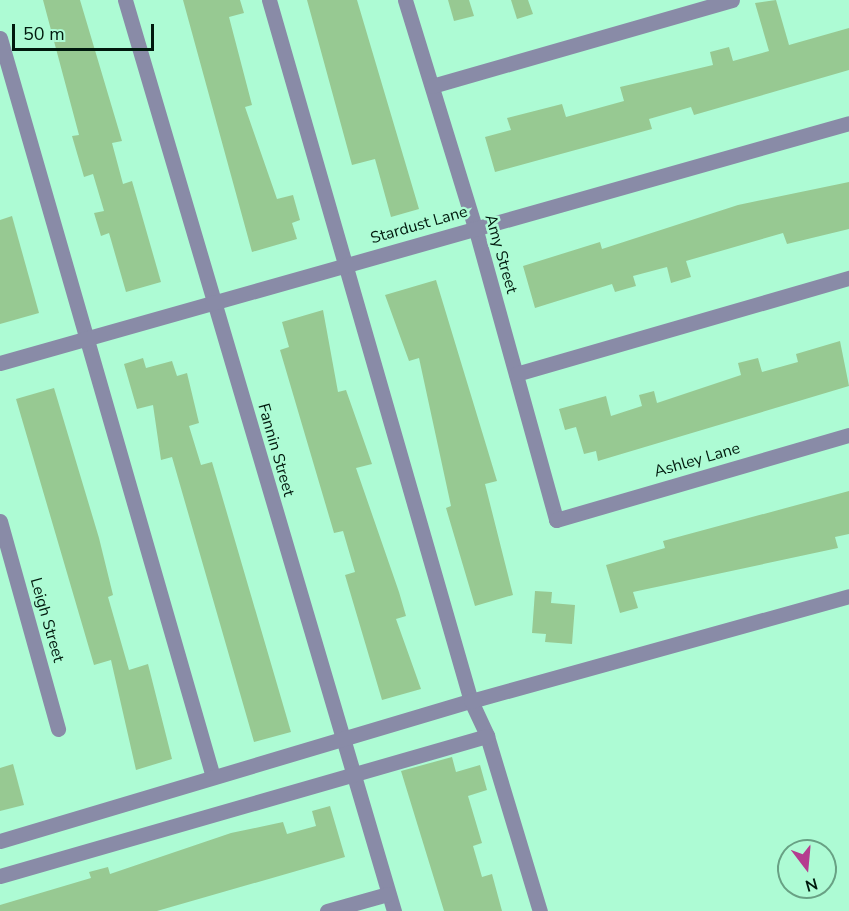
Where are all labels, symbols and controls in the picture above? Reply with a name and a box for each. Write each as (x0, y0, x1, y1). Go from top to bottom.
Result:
scale bar (15, 12, 158, 50)
text: 50 m (23, 22, 65, 46)
street label: Stardust Lane (368, 202, 470, 248)
street label: Amy Street (481, 212, 521, 296)
street label: Fannin Street (254, 401, 298, 499)
street label: Ashley Lane (652, 439, 742, 481)
street label: Leigh Street (26, 576, 68, 664)
north arrow (777, 839, 837, 899)
text: N (803, 872, 820, 897)

